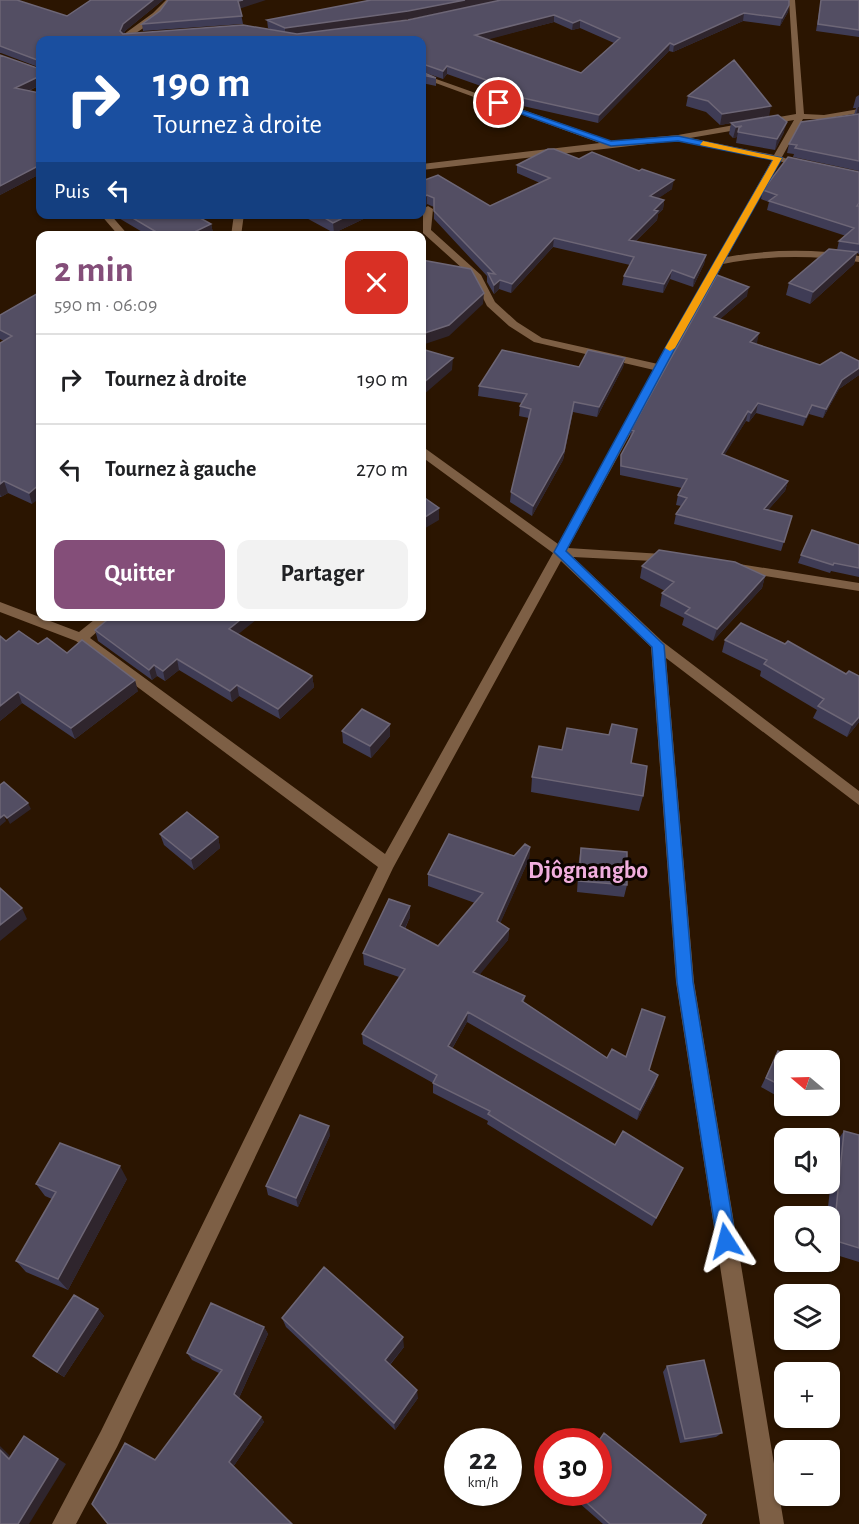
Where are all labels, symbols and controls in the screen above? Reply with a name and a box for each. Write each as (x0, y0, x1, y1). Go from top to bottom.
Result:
icon: right (54, 60, 132, 138)
text: 190 m (153, 62, 251, 104)
pin (473, 77, 524, 128)
icon: arrive (482, 86, 515, 119)
text: Tournez à droite (153, 111, 322, 138)
icon: left (102, 174, 135, 207)
text: Puis (54, 180, 90, 202)
button: close (345, 251, 408, 314)
text: 2 min (54, 252, 134, 288)
text: 590 m · 06:09 (54, 295, 157, 315)
icon: right (54, 363, 87, 396)
text: Tournez à droite (105, 368, 247, 390)
text: 190 m (357, 368, 408, 390)
icon: left (54, 453, 87, 486)
text: Tournez à gauche (105, 458, 256, 480)
text: 270 m (356, 458, 408, 480)
button: Quitter (54, 540, 225, 609)
button: Partager (237, 540, 408, 609)
district label: Djôgnangbo (528, 859, 648, 883)
north arrow (774, 1050, 840, 1116)
map controls (774, 1050, 840, 1506)
button: sound (774, 1128, 840, 1194)
button: search (774, 1206, 840, 1272)
position arrow (694, 1209, 758, 1273)
button: layers (774, 1284, 840, 1350)
button: + (774, 1362, 840, 1428)
speed limit sign: 30 (534, 1428, 612, 1506)
button: − (774, 1440, 840, 1506)
text: 22 (469, 1445, 497, 1475)
text: km/h (468, 1475, 498, 1490)

